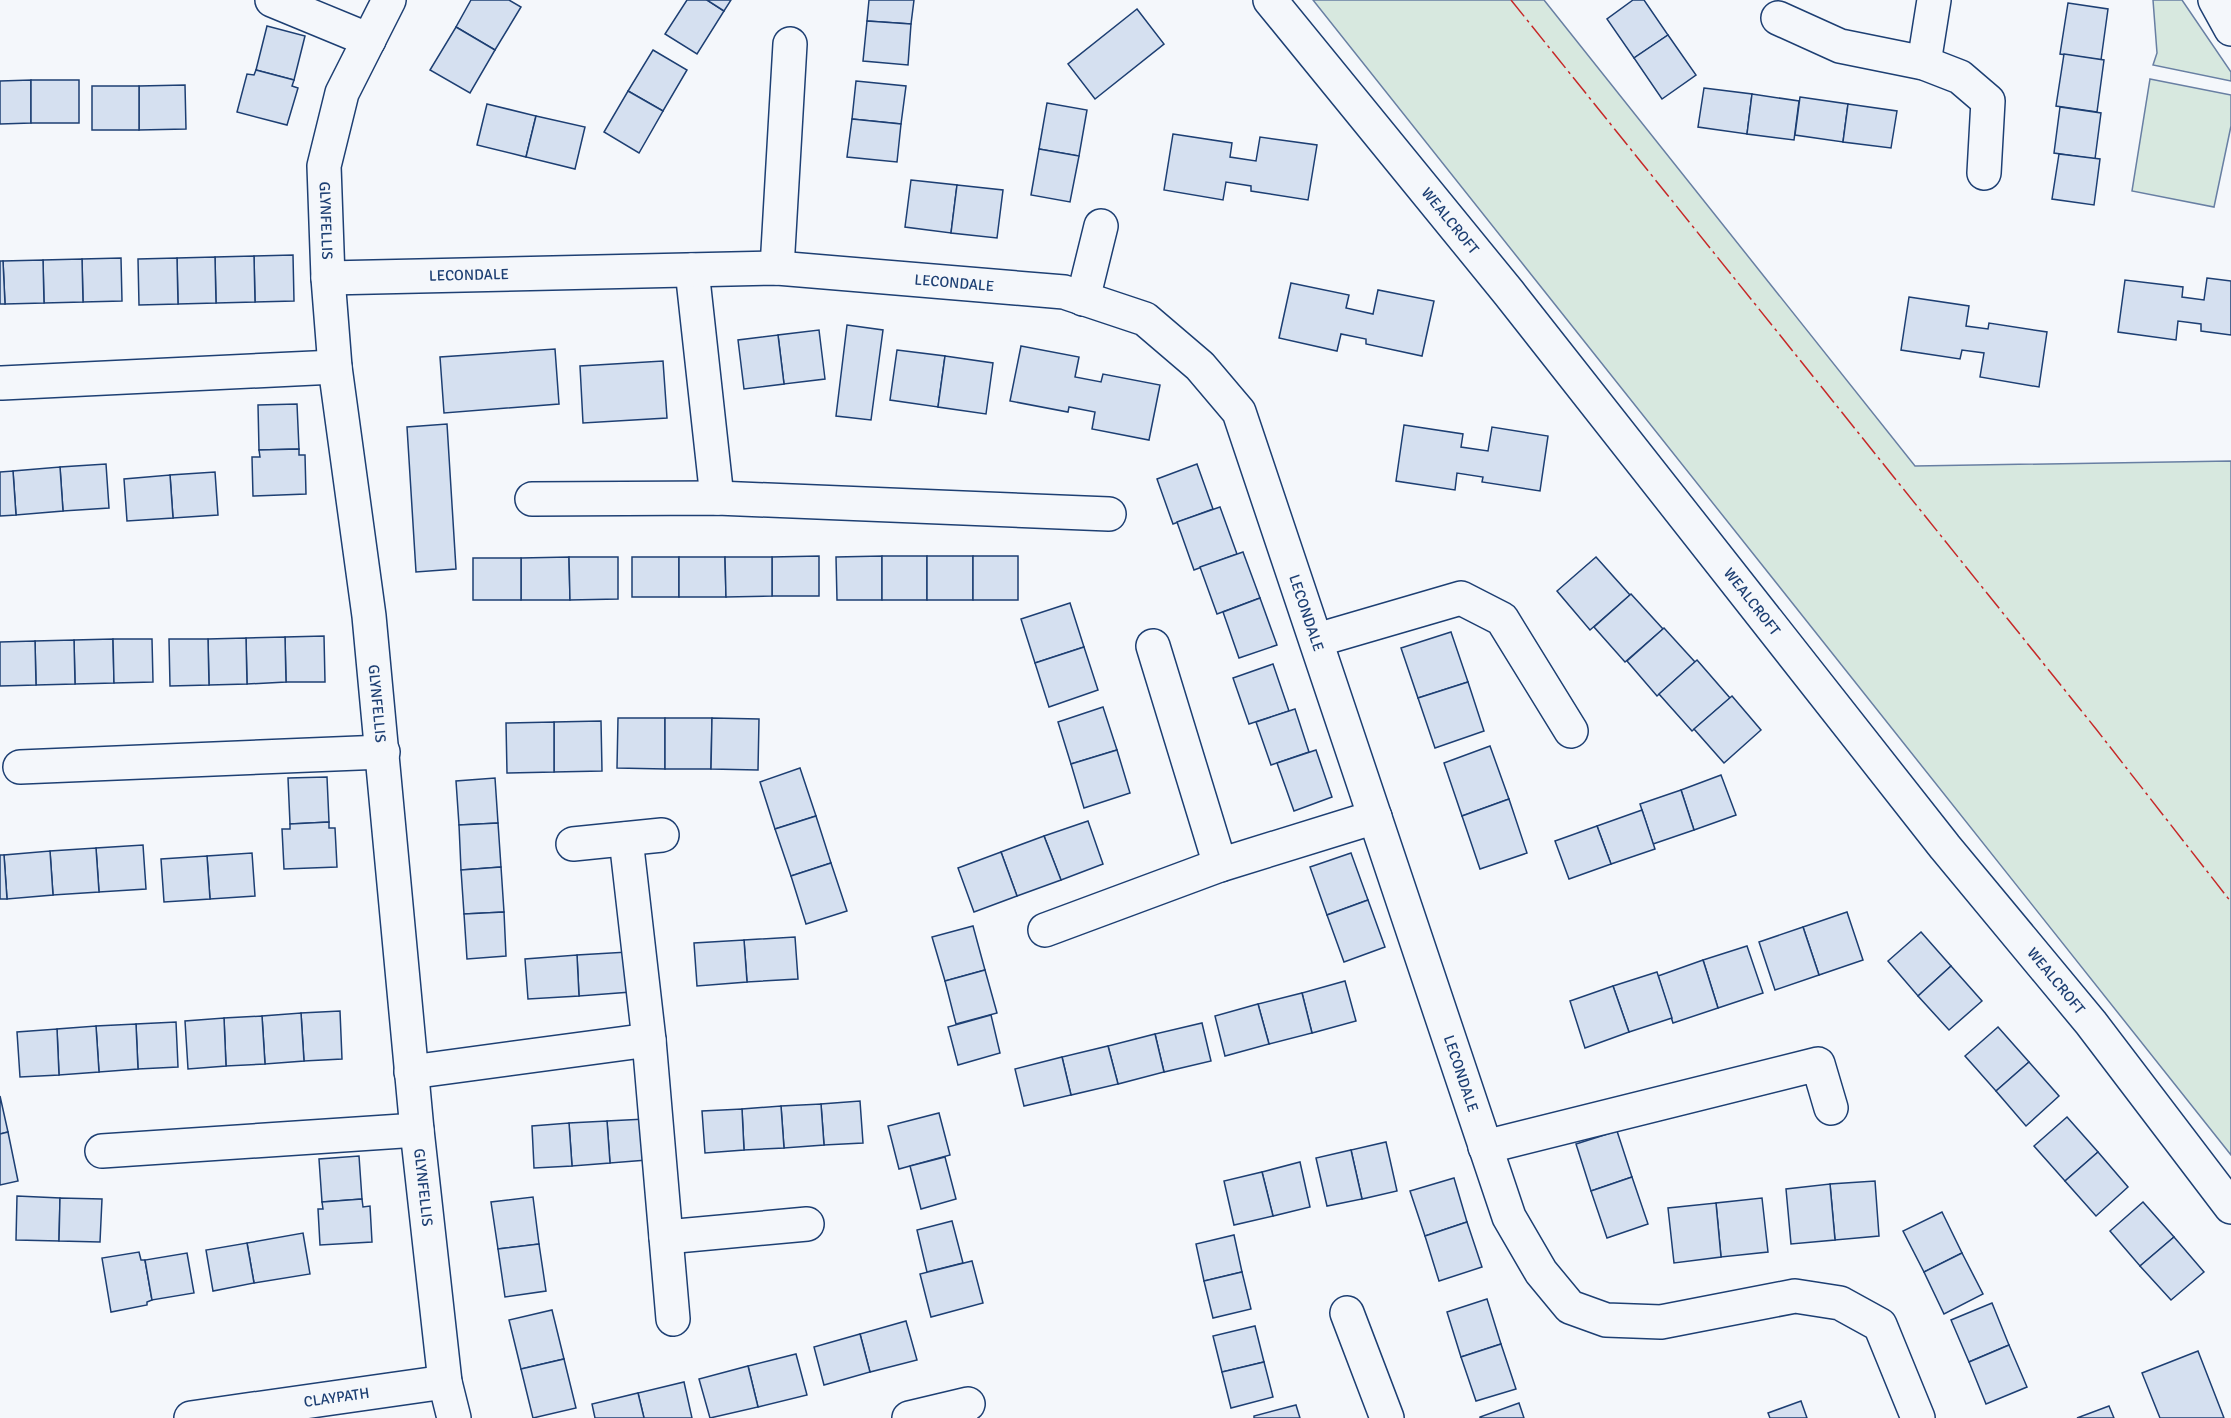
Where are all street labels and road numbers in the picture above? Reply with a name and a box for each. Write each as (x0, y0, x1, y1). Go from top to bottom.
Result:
street label: GLYNFELLIS (316, 181, 336, 260)
street label: WEALCROFT (1418, 184, 1483, 258)
street label: LECONDALE (429, 265, 509, 285)
street label: LECONDALE (914, 271, 995, 295)
street label: WEALCROFT (1720, 564, 1784, 640)
street label: LECONDALE (1285, 572, 1328, 654)
street label: GLYNFELLIS (365, 664, 390, 743)
street label: WEALCROFT (2023, 944, 2089, 1018)
street label: LECONDALE (1440, 1033, 1482, 1114)
street label: GLYNFELLIS (410, 1148, 437, 1227)
street label: CLAYPATH (303, 1384, 371, 1411)

